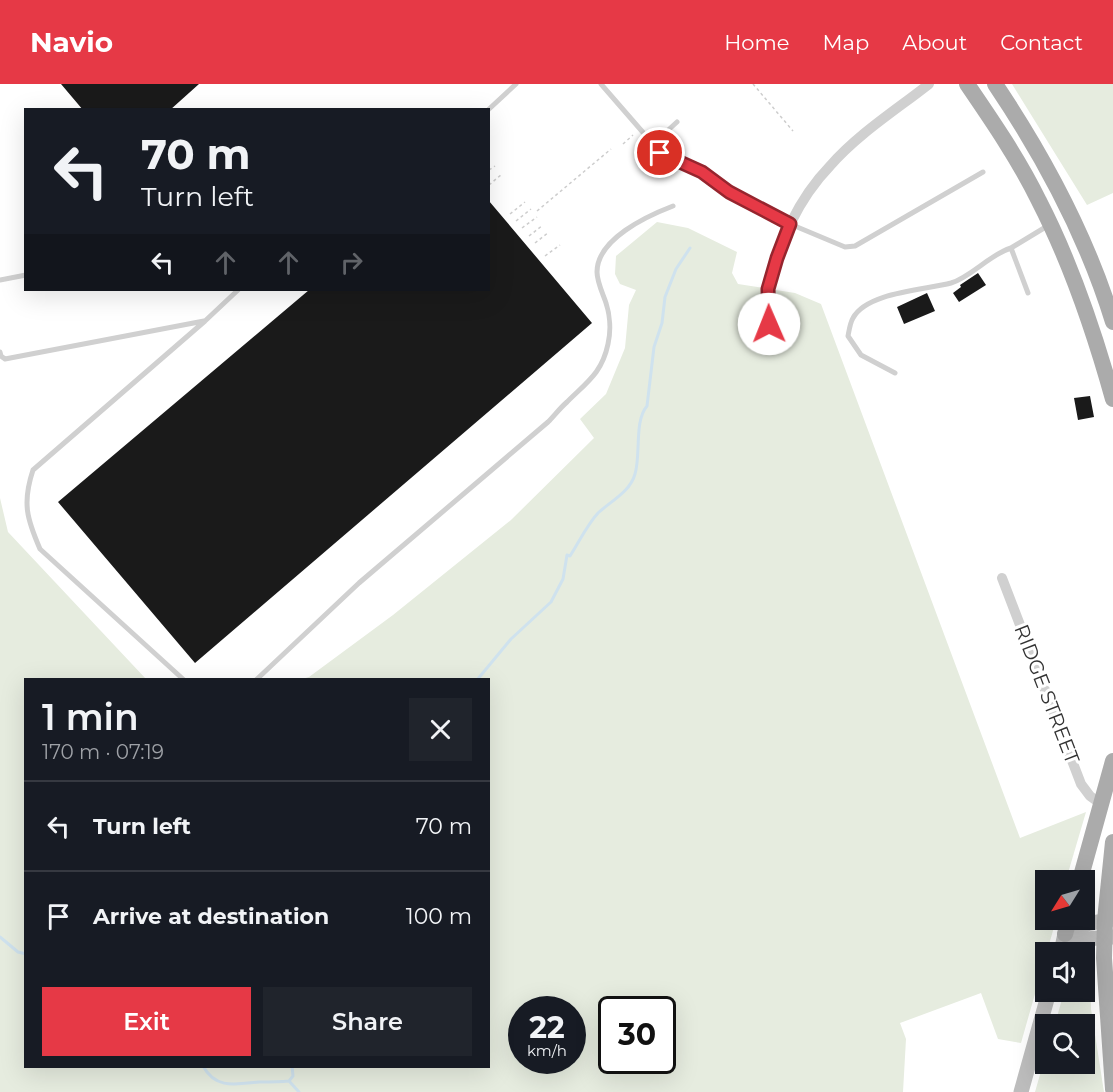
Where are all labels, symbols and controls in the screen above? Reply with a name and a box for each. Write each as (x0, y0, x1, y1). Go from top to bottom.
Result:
text: Navio (30, 25, 113, 59)
text: Home (724, 30, 789, 55)
text: Map (822, 30, 869, 55)
text: About (902, 30, 967, 55)
text: Contact (1000, 30, 1083, 55)
pin (634, 127, 685, 178)
text: 70 m (141, 128, 251, 180)
icon: left (42, 132, 120, 210)
icon: arrive (643, 136, 676, 169)
text: Turn left (141, 180, 254, 213)
icon: left (146, 246, 179, 279)
icon: ahead (209, 246, 242, 279)
icon: ahead (272, 246, 305, 279)
icon: right (335, 246, 368, 279)
position arrow (737, 292, 801, 356)
street label: RIDGE STREET (1009, 621, 1085, 768)
text: 1 min (42, 695, 139, 739)
button: close (409, 698, 472, 761)
text: 170 m · 07:19 (42, 740, 164, 764)
icon: left (42, 810, 75, 843)
text: Turn left (93, 813, 191, 840)
text: 70 m (416, 813, 472, 840)
north arrow (1035, 870, 1095, 930)
map controls (1035, 870, 1095, 1074)
icon: arrive (42, 900, 75, 933)
text: Arrive at destination (93, 903, 329, 930)
text: 100 m (406, 903, 472, 930)
button: sound (1035, 942, 1095, 1002)
button: Exit (42, 987, 251, 1056)
button: Share (263, 987, 472, 1056)
speed limit sign: 30 (598, 996, 676, 1074)
text: 22 (529, 1009, 565, 1046)
button: search (1035, 1014, 1095, 1074)
text: km/h (527, 1041, 567, 1060)

